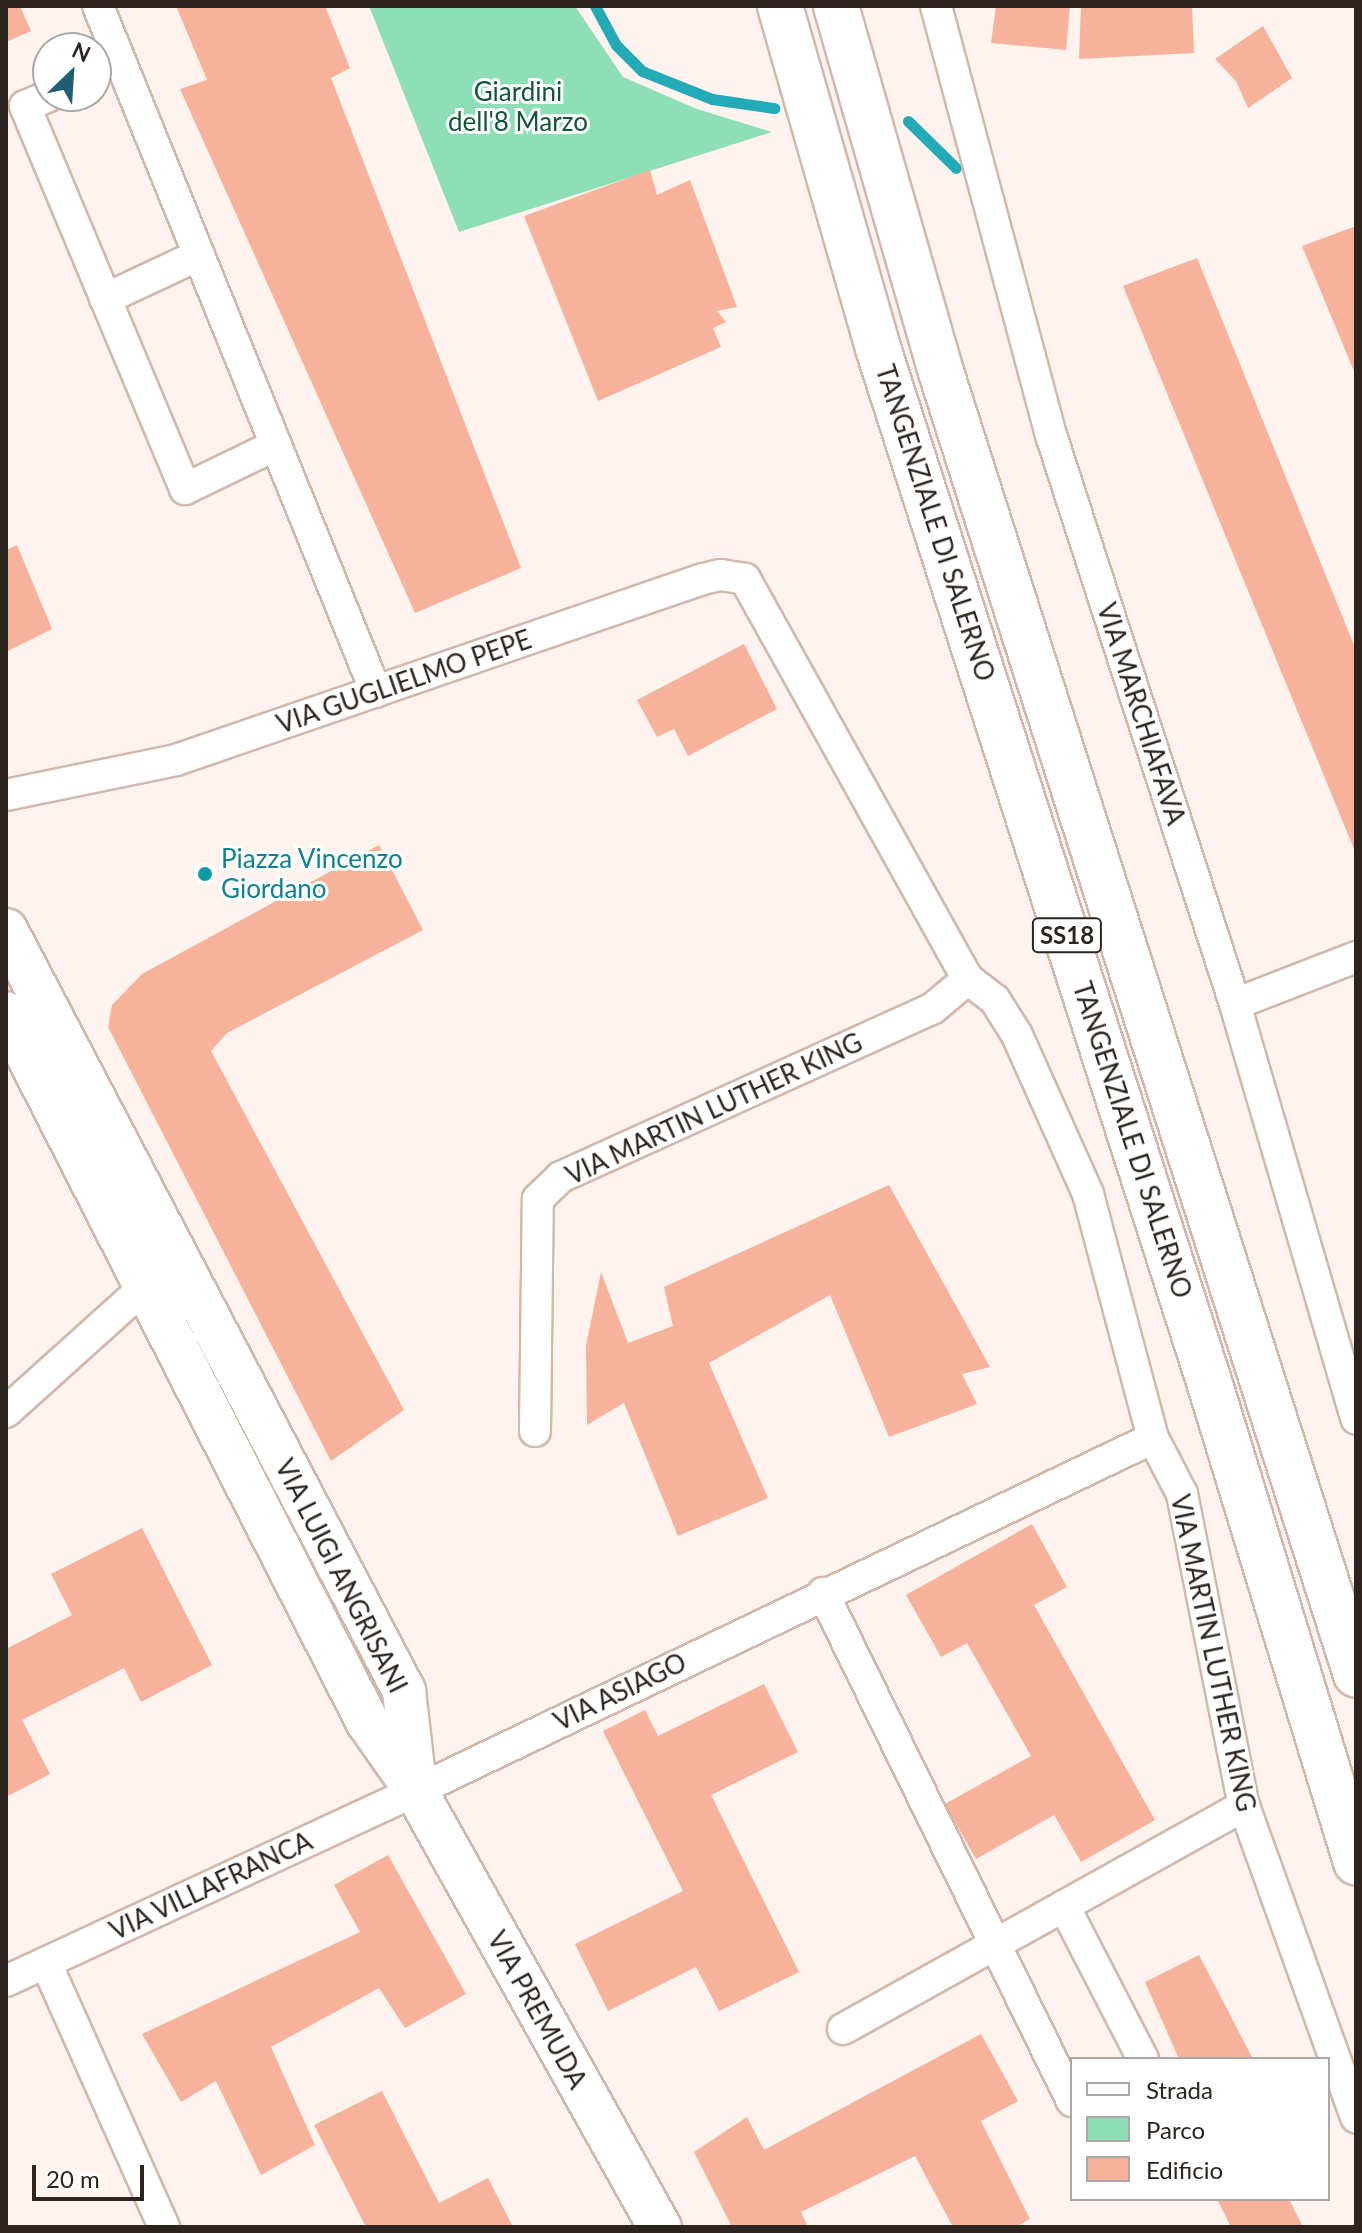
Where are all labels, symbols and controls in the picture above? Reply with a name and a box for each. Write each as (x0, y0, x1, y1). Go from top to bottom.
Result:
north arrow (32, 32, 112, 112)
text: N (68, 36, 95, 67)
park label: Giardini dell'8 Marzo (448, 76, 588, 138)
street label: TANGENZIALE DI SALERNO (869, 361, 1001, 685)
street label: VIA MARCHIAFAVA (1090, 599, 1192, 829)
street label: VIA GUGLIELMO PEPE (272, 624, 536, 740)
place label: Piazza Vincenzo Giordano (221, 843, 404, 904)
marker: Piazza Vincenzo Giordano (196, 865, 214, 883)
road number: SS18 (1031, 915, 1103, 955)
street label: TANGENZIALE DI SALERNO (1066, 978, 1198, 1302)
street label: VIA MARTIN LUTHER KING (561, 1026, 867, 1192)
street label: VIA LUIGI ANGRISANI (268, 1453, 414, 1699)
street label: VIA MARTIN LUTHER KING (1164, 1491, 1262, 1815)
street label: VIA ASIAGO (548, 1646, 692, 1738)
street label: VIA VILLAFRANCA (104, 1825, 318, 1947)
street label: VIA PREMUDA (481, 1925, 593, 2095)
legend (1070, 2057, 1330, 2201)
text: Strada (1146, 2075, 1213, 2104)
text: Parco (1146, 2115, 1205, 2144)
scale bar (36, 2149, 148, 2199)
text: Edificio (1146, 2155, 1223, 2184)
text: 20 m (46, 2164, 100, 2193)

